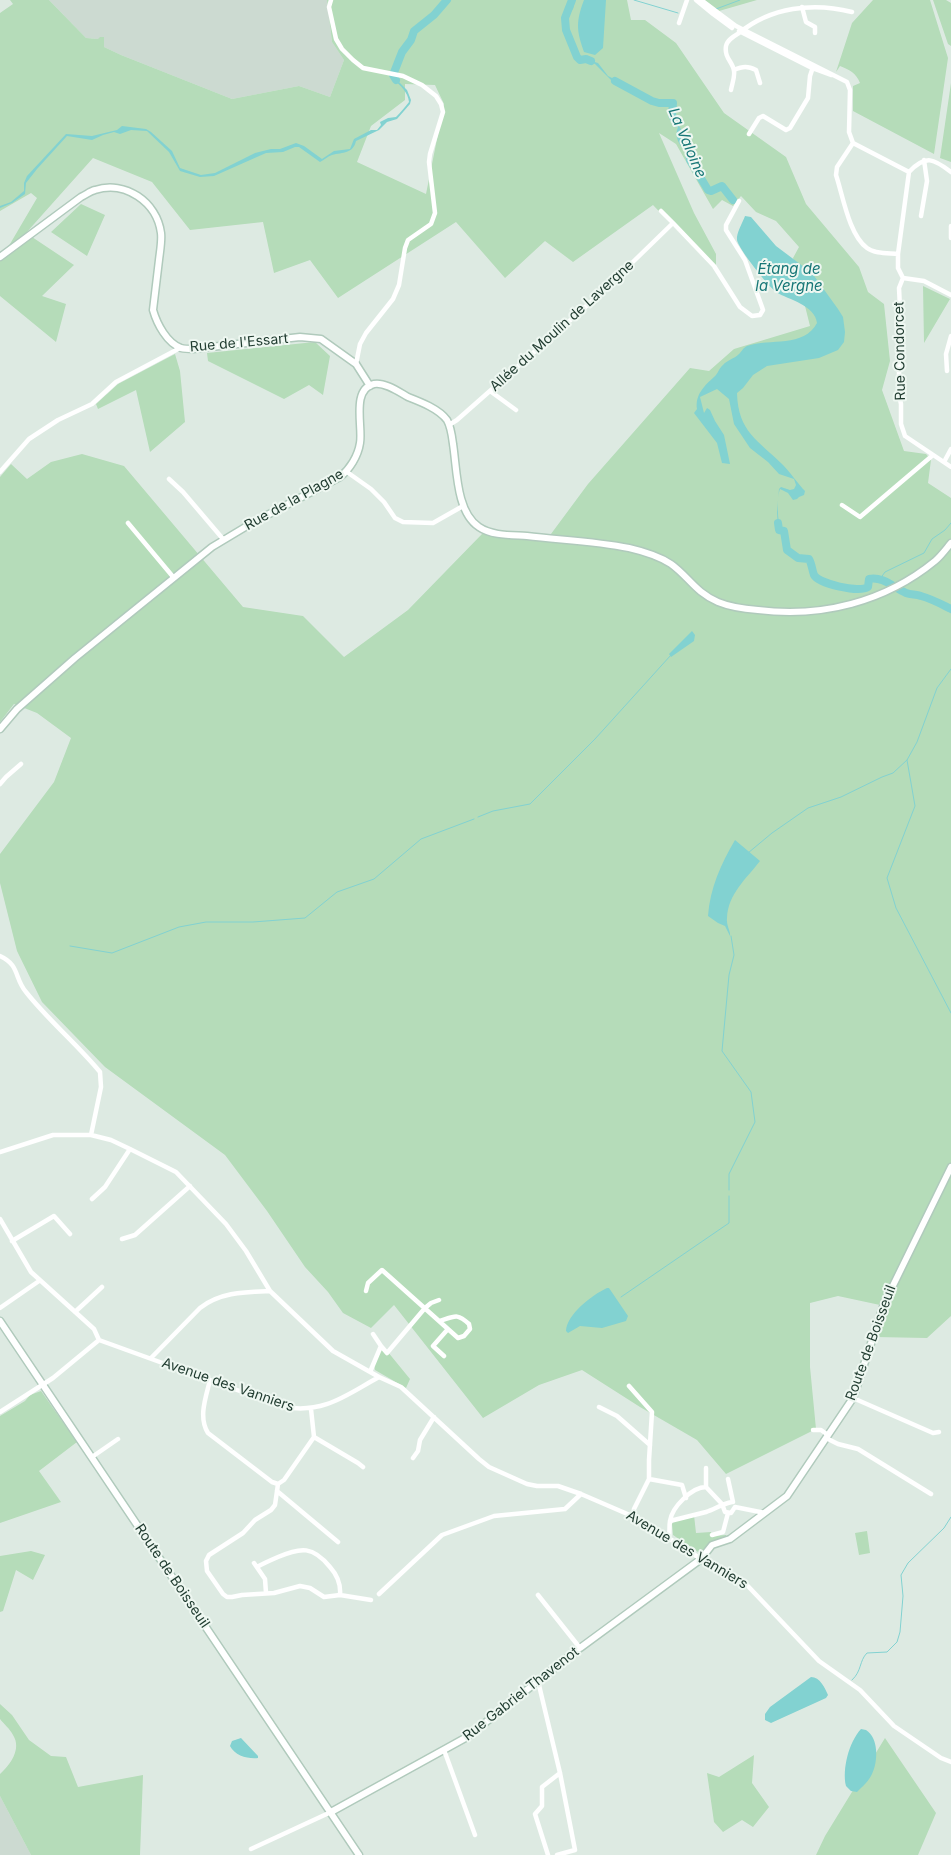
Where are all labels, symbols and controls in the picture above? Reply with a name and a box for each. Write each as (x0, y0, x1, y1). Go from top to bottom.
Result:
water label: La Valoine (664, 105, 710, 181)
street label: Allée du Moulin de Lavergne (487, 257, 637, 395)
water label: Étang de la Vergne (755, 260, 823, 295)
street label: Rue Condorcet (891, 301, 909, 401)
street label: Rue de l'Essart (189, 330, 289, 356)
street label: Rue de la Plagne (242, 466, 346, 534)
street label: Route de Boisseuil (842, 1283, 900, 1403)
street label: Avenue des Vanniers (160, 1354, 296, 1416)
street label: Avenue des Vanniers (623, 1507, 751, 1593)
street label: Route de Boisseuil (131, 1521, 213, 1631)
street label: Rue Gabriel Thavenot (460, 1643, 582, 1745)

